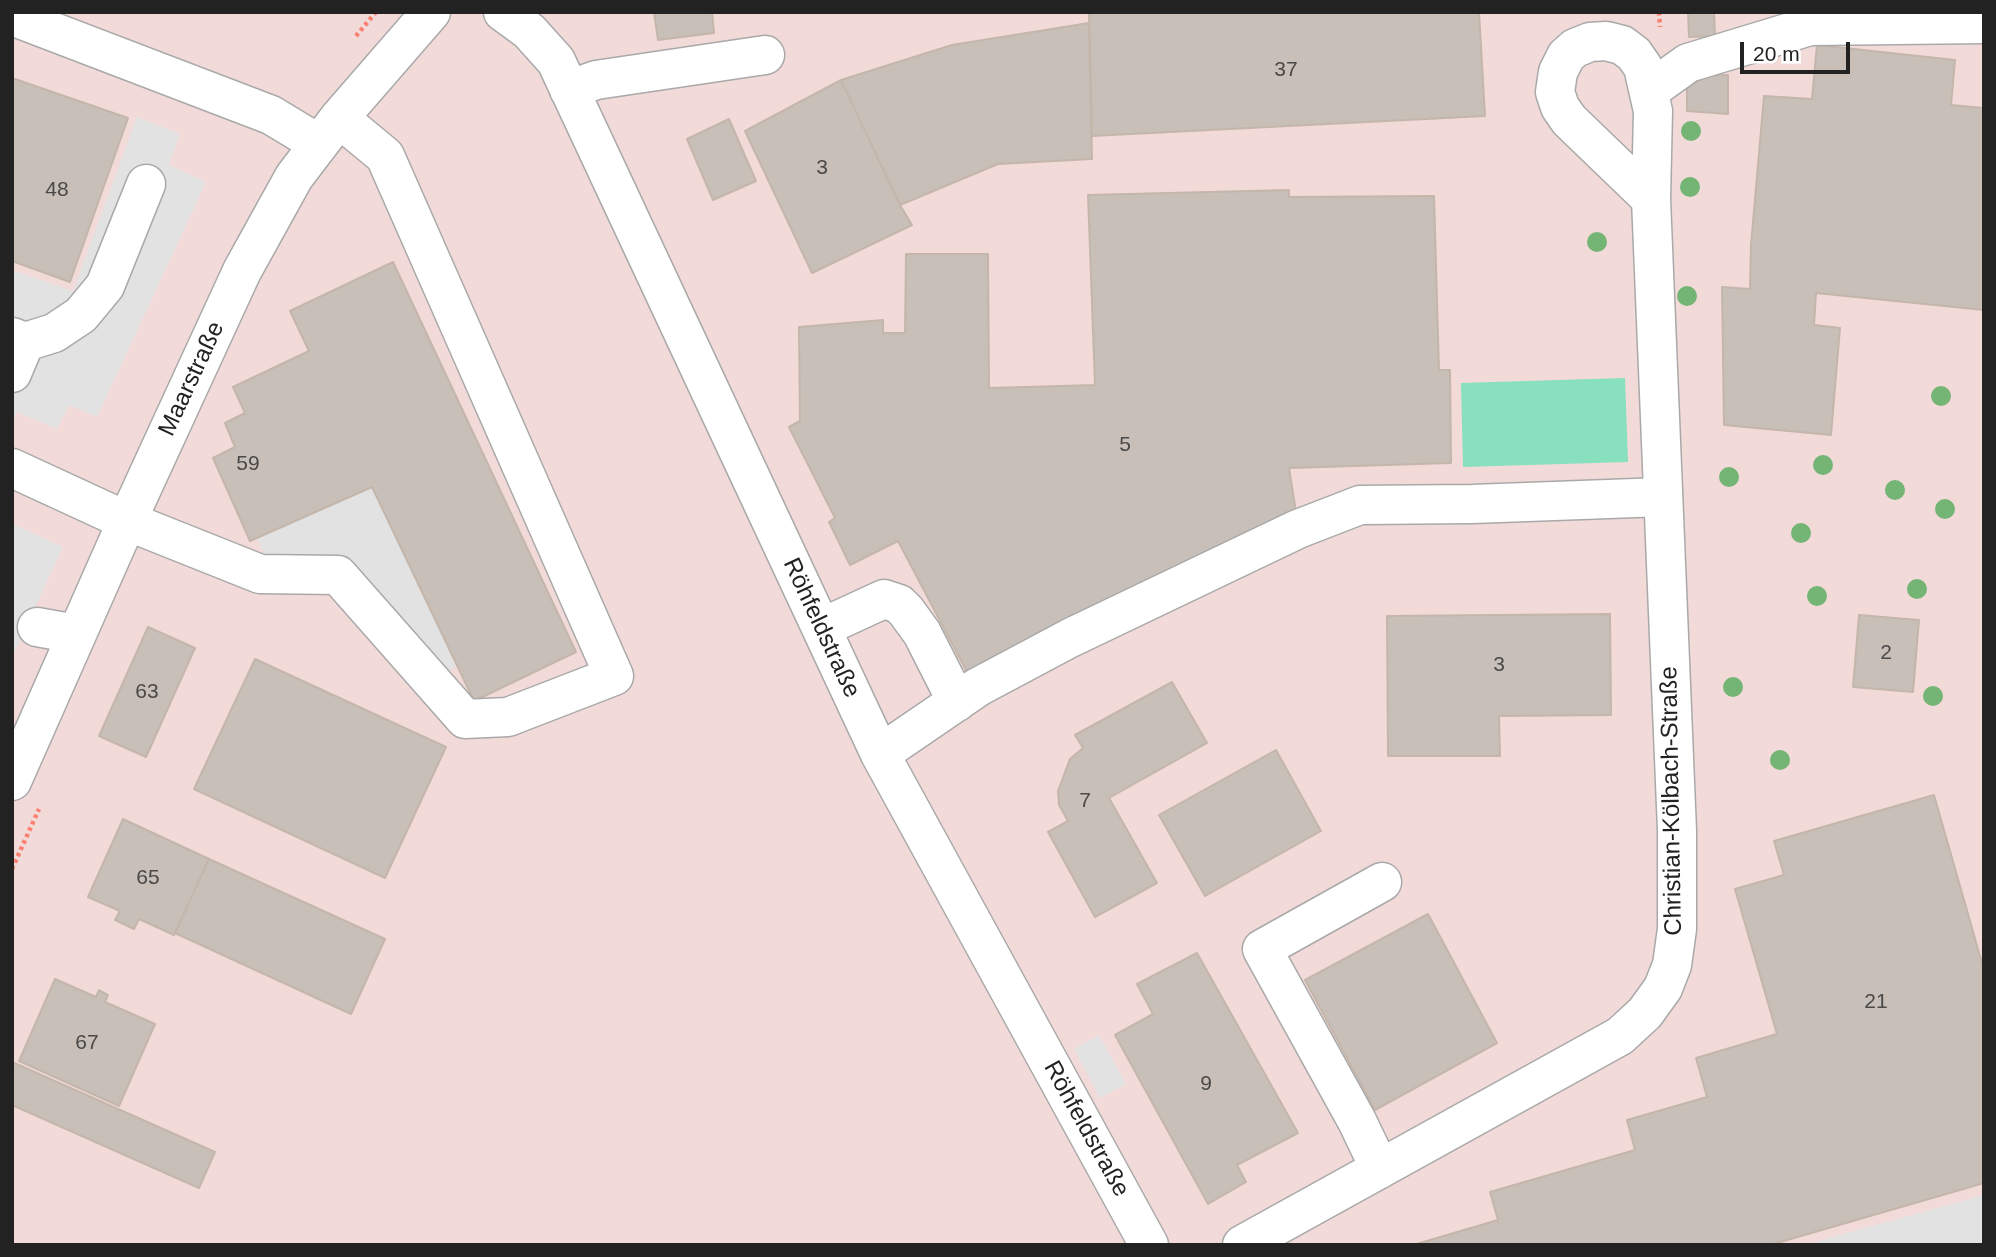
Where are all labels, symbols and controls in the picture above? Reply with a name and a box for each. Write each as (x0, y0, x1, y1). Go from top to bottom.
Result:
scale bar (1744, 28, 1854, 72)
text: 20 m (1753, 42, 1800, 65)
house number: 37 (1274, 57, 1298, 83)
house number: 3 (816, 155, 828, 181)
house number: 48 (45, 177, 69, 203)
street label: Maarstraße (153, 317, 231, 441)
house number: 5 (1119, 432, 1131, 458)
house number: 59 (236, 451, 260, 477)
street label: Röhfeldstraße (776, 554, 866, 702)
house number: 2 (1880, 640, 1892, 666)
house number: 3 (1493, 652, 1505, 678)
street label: Christian-Kölbach-Straße (1655, 666, 1689, 936)
house number: 63 (135, 679, 159, 705)
house number: 7 (1079, 788, 1091, 814)
house number: 65 (136, 865, 160, 891)
house number: 21 (1864, 989, 1888, 1015)
house number: 67 (75, 1030, 99, 1056)
street label: Röhfeldstraße (1037, 1056, 1135, 1202)
house number: 9 (1200, 1071, 1212, 1097)

